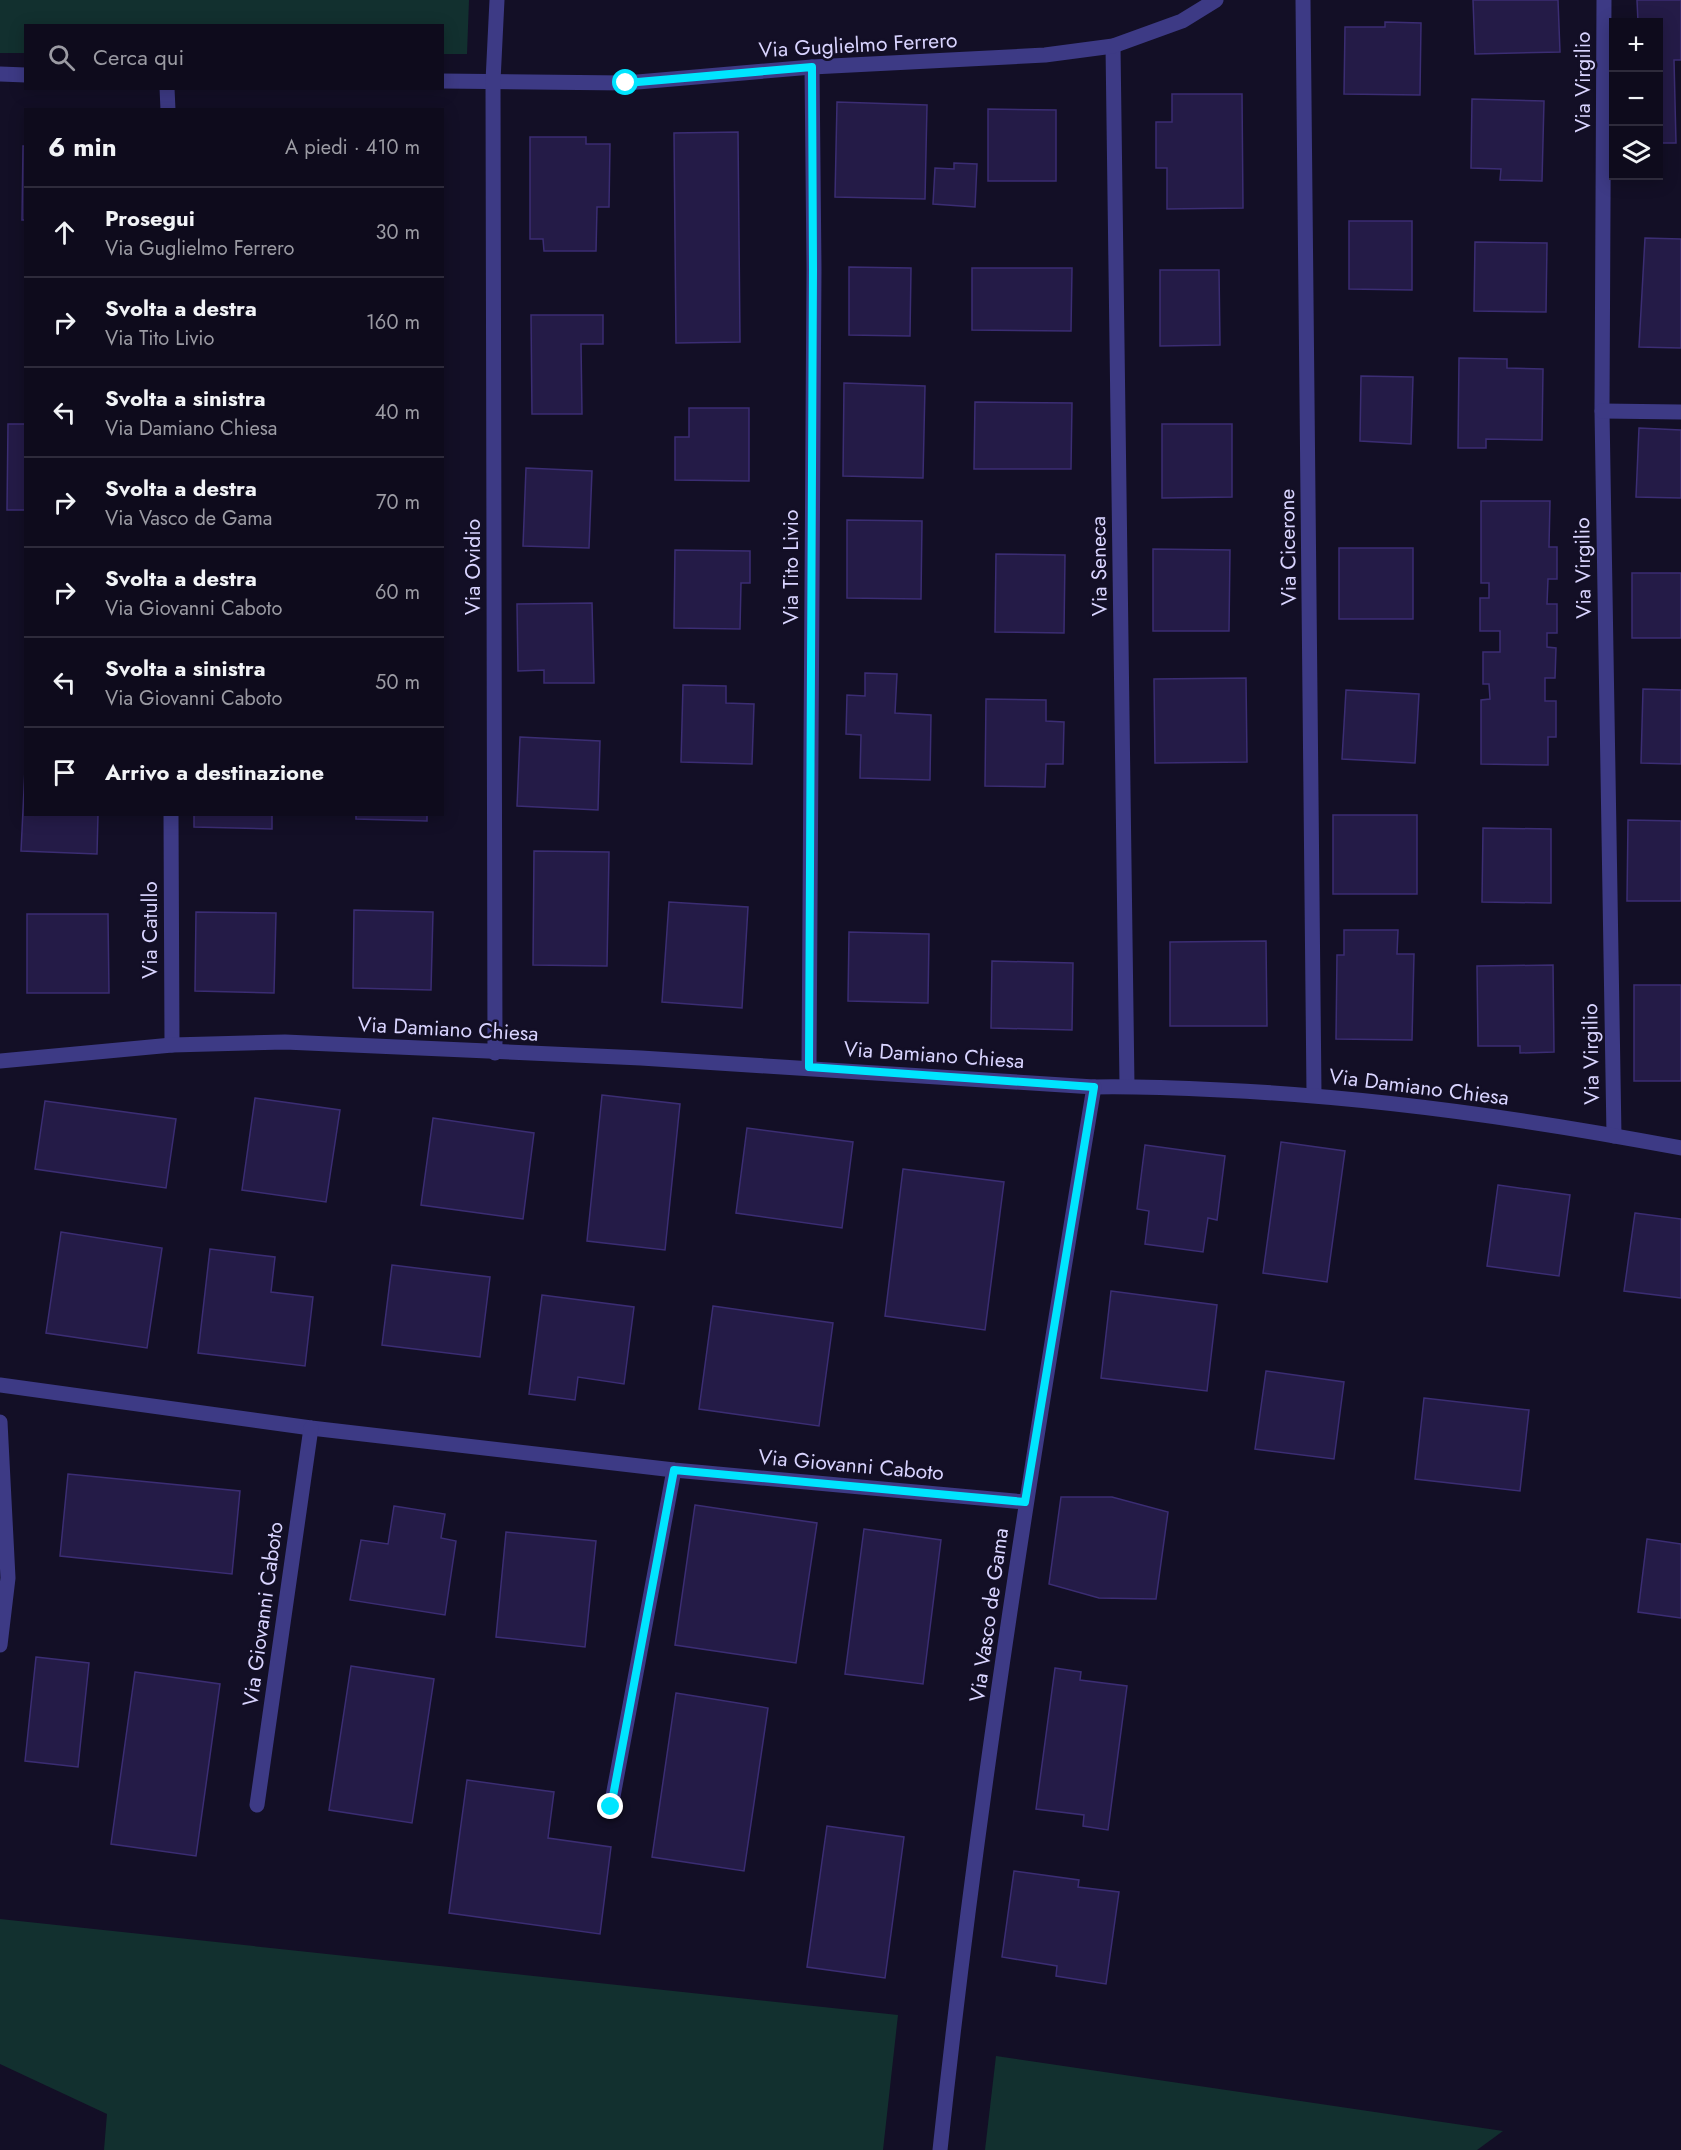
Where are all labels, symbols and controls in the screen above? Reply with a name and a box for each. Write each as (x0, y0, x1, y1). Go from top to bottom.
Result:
map controls (1609, 18, 1663, 180)
button: + (1609, 18, 1663, 72)
search box (24, 24, 444, 90)
street label: Via Guglielmo Ferrero (758, 25, 958, 65)
street label: Via Virgilio (1568, 31, 1598, 133)
icon: search (45, 41, 78, 74)
text: Cerca qui (93, 41, 184, 73)
route start (612, 69, 638, 95)
button: − (1609, 72, 1663, 126)
button: layers (1609, 126, 1663, 180)
text: 6 min (48, 128, 117, 166)
text: A piedi · 410 m (285, 133, 420, 162)
text: Prosegui (105, 202, 195, 234)
icon: ahead (48, 216, 81, 249)
text: 30 m (375, 218, 420, 247)
text: Via Guglielmo Ferrero (105, 234, 295, 263)
text: Svolta a destra (105, 292, 257, 324)
icon: right (48, 306, 81, 339)
text: 160 m (366, 308, 420, 337)
text: Via Tito Livio (105, 324, 214, 353)
text: Svolta a sinistra (105, 382, 266, 414)
icon: left (48, 396, 81, 429)
text: 40 m (375, 398, 420, 427)
text: Via Damiano Chiesa (105, 414, 277, 443)
text: Svolta a destra (105, 472, 257, 504)
icon: right (48, 486, 81, 519)
text: 70 m (376, 488, 420, 517)
street label: Via Cicerone (1272, 488, 1304, 606)
text: Via Vasco de Gama (105, 504, 272, 533)
street label: Via Tito Livio (776, 510, 806, 624)
street label: Via Seneca (1083, 516, 1115, 616)
street label: Via Virgilio (1567, 517, 1599, 619)
street label: Via Ovidio (458, 519, 488, 615)
text: Svolta a destra (105, 562, 257, 594)
icon: right (48, 576, 81, 609)
text: 60 m (375, 578, 420, 607)
text: Via Giovanni Caboto (105, 594, 282, 623)
text: Svolta a sinistra (105, 652, 266, 684)
icon: left (48, 666, 81, 699)
text: 50 m (375, 668, 420, 697)
text: Via Giovanni Caboto (105, 684, 282, 713)
icon: arrive (48, 756, 81, 789)
text: Arrivo a destinazione (105, 756, 324, 788)
street label: Via Catullo (135, 881, 165, 979)
street label: Via Virgilio (1575, 1003, 1607, 1105)
street label: Via Damiano Chiesa (357, 1009, 539, 1049)
street label: Via Damiano Chiesa (843, 1034, 1025, 1076)
street label: Via Damiano Chiesa (1327, 1061, 1511, 1113)
street label: Via Giovanni Caboto (757, 1442, 945, 1488)
street label: Via Giovanni Caboto (235, 1520, 291, 1708)
street label: Via Vasco de Gama (962, 1526, 1016, 1704)
route end (597, 1793, 623, 1819)

